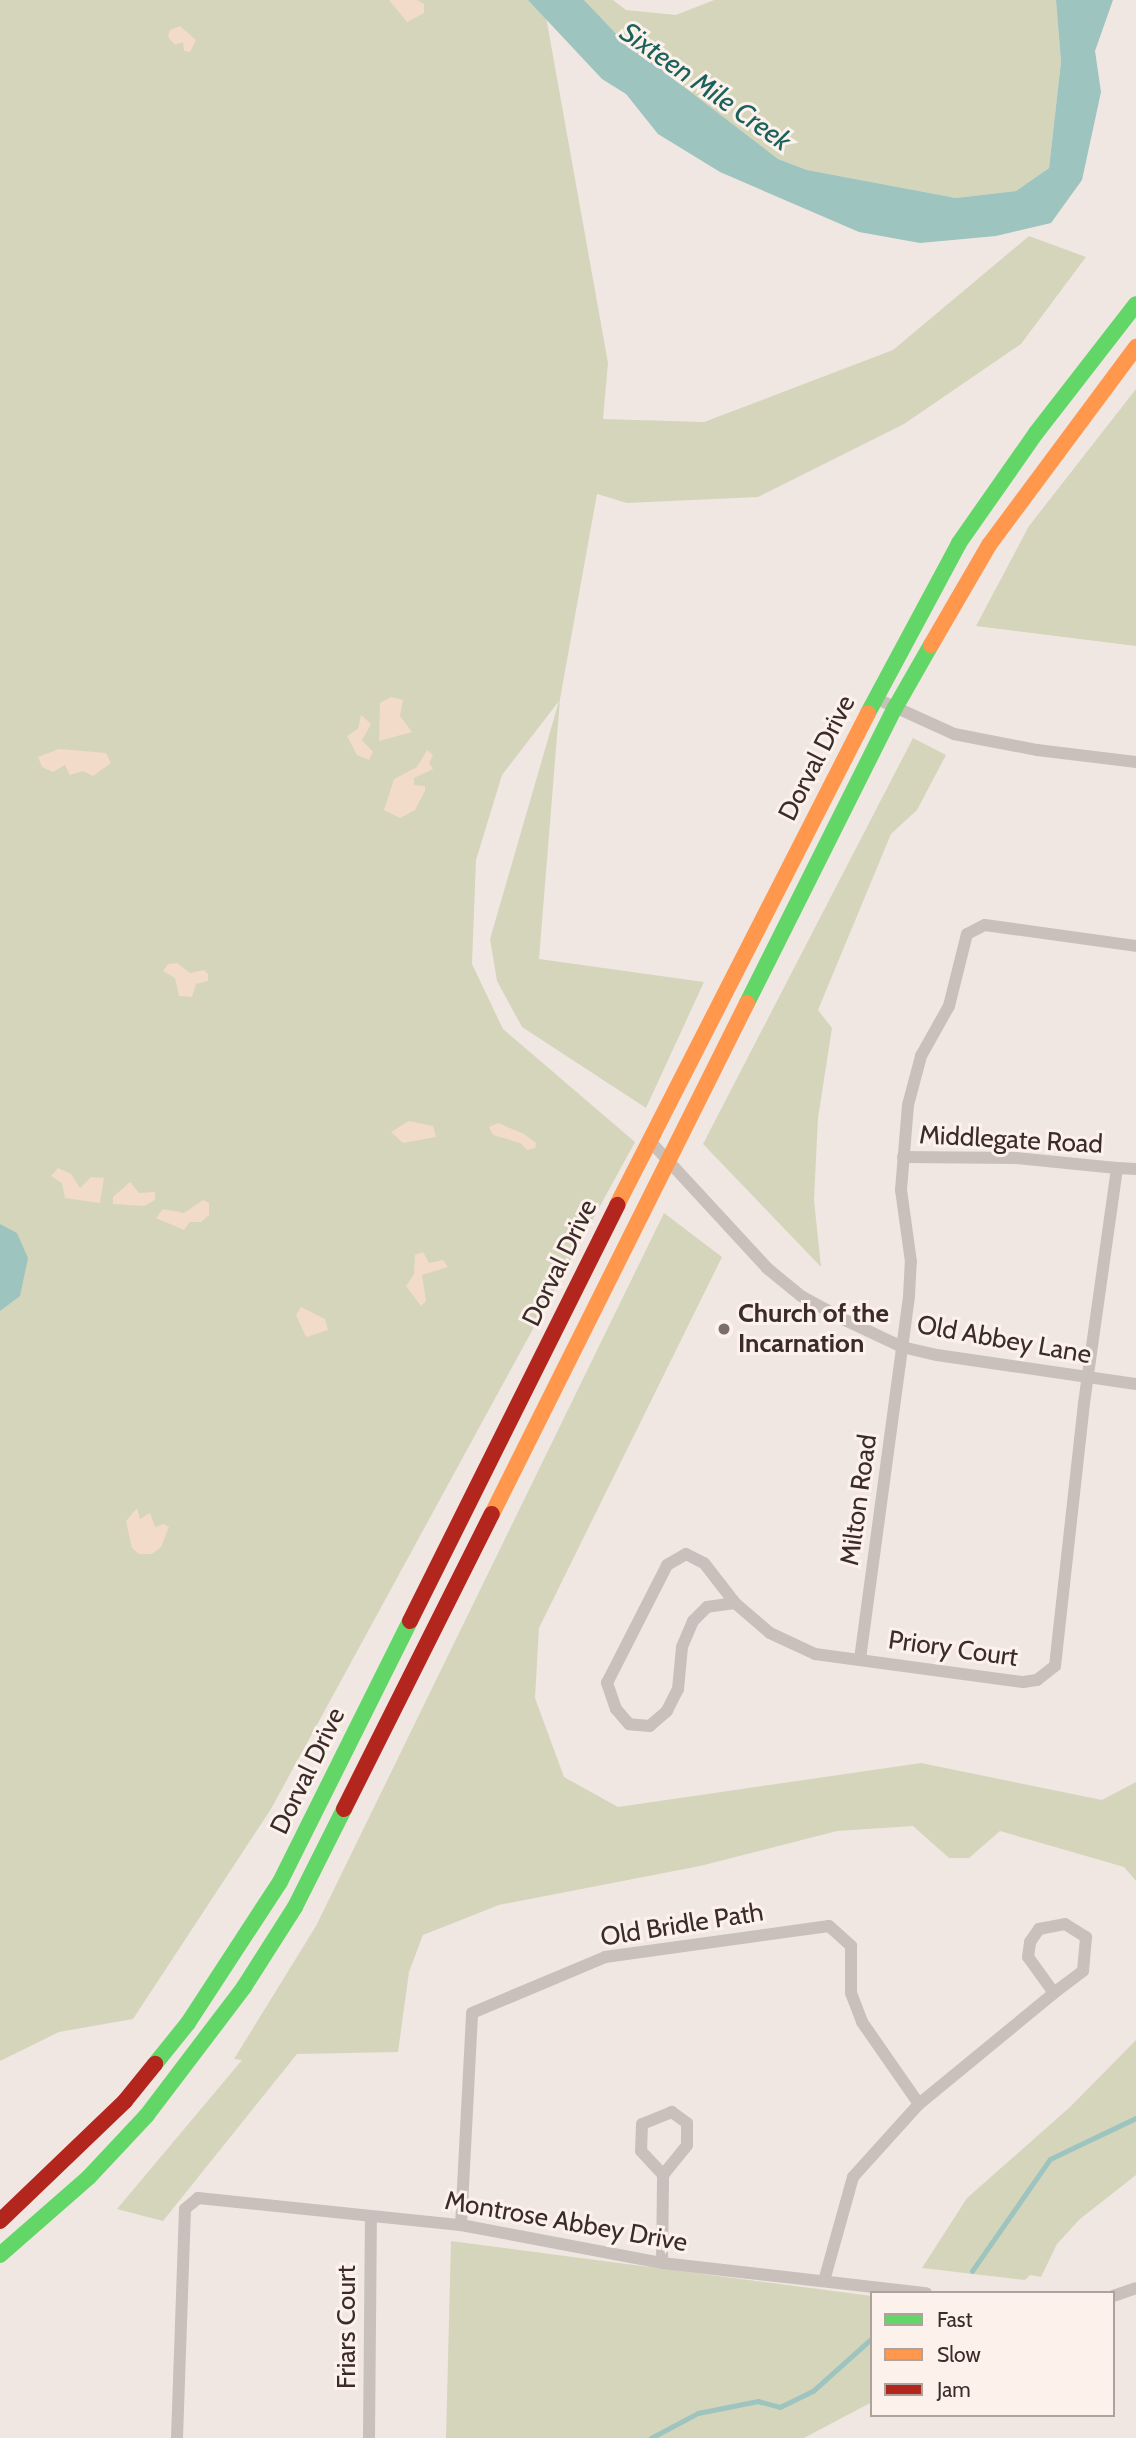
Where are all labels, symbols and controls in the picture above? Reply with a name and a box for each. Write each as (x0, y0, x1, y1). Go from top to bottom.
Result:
water label: Sixteen Mile Creek (614, 15, 798, 157)
street label: Dorval Drive (772, 690, 862, 826)
street label: Middlegate Road (918, 1120, 1104, 1160)
street label: Dorval Drive (516, 1195, 604, 1331)
place label: Church of the Incarnation (738, 1298, 889, 1360)
street label: Old Abbey Lane (914, 1309, 1094, 1371)
marker: Church of the Incarnation (716, 1321, 732, 1337)
street label: Milton Road (834, 1432, 884, 1568)
street label: Priory Court (886, 1624, 1020, 1674)
street label: Dorval Drive (264, 1703, 352, 1839)
street label: Old Bridle Path (598, 1897, 766, 1953)
street label: Montrose Abbey Drive (442, 2185, 690, 2259)
street label: Friars Court (331, 2265, 363, 2389)
legend (870, 2291, 1115, 2417)
text: Fast (937, 2307, 973, 2332)
text: Slow (937, 2342, 981, 2367)
text: Jam (937, 2377, 971, 2402)

